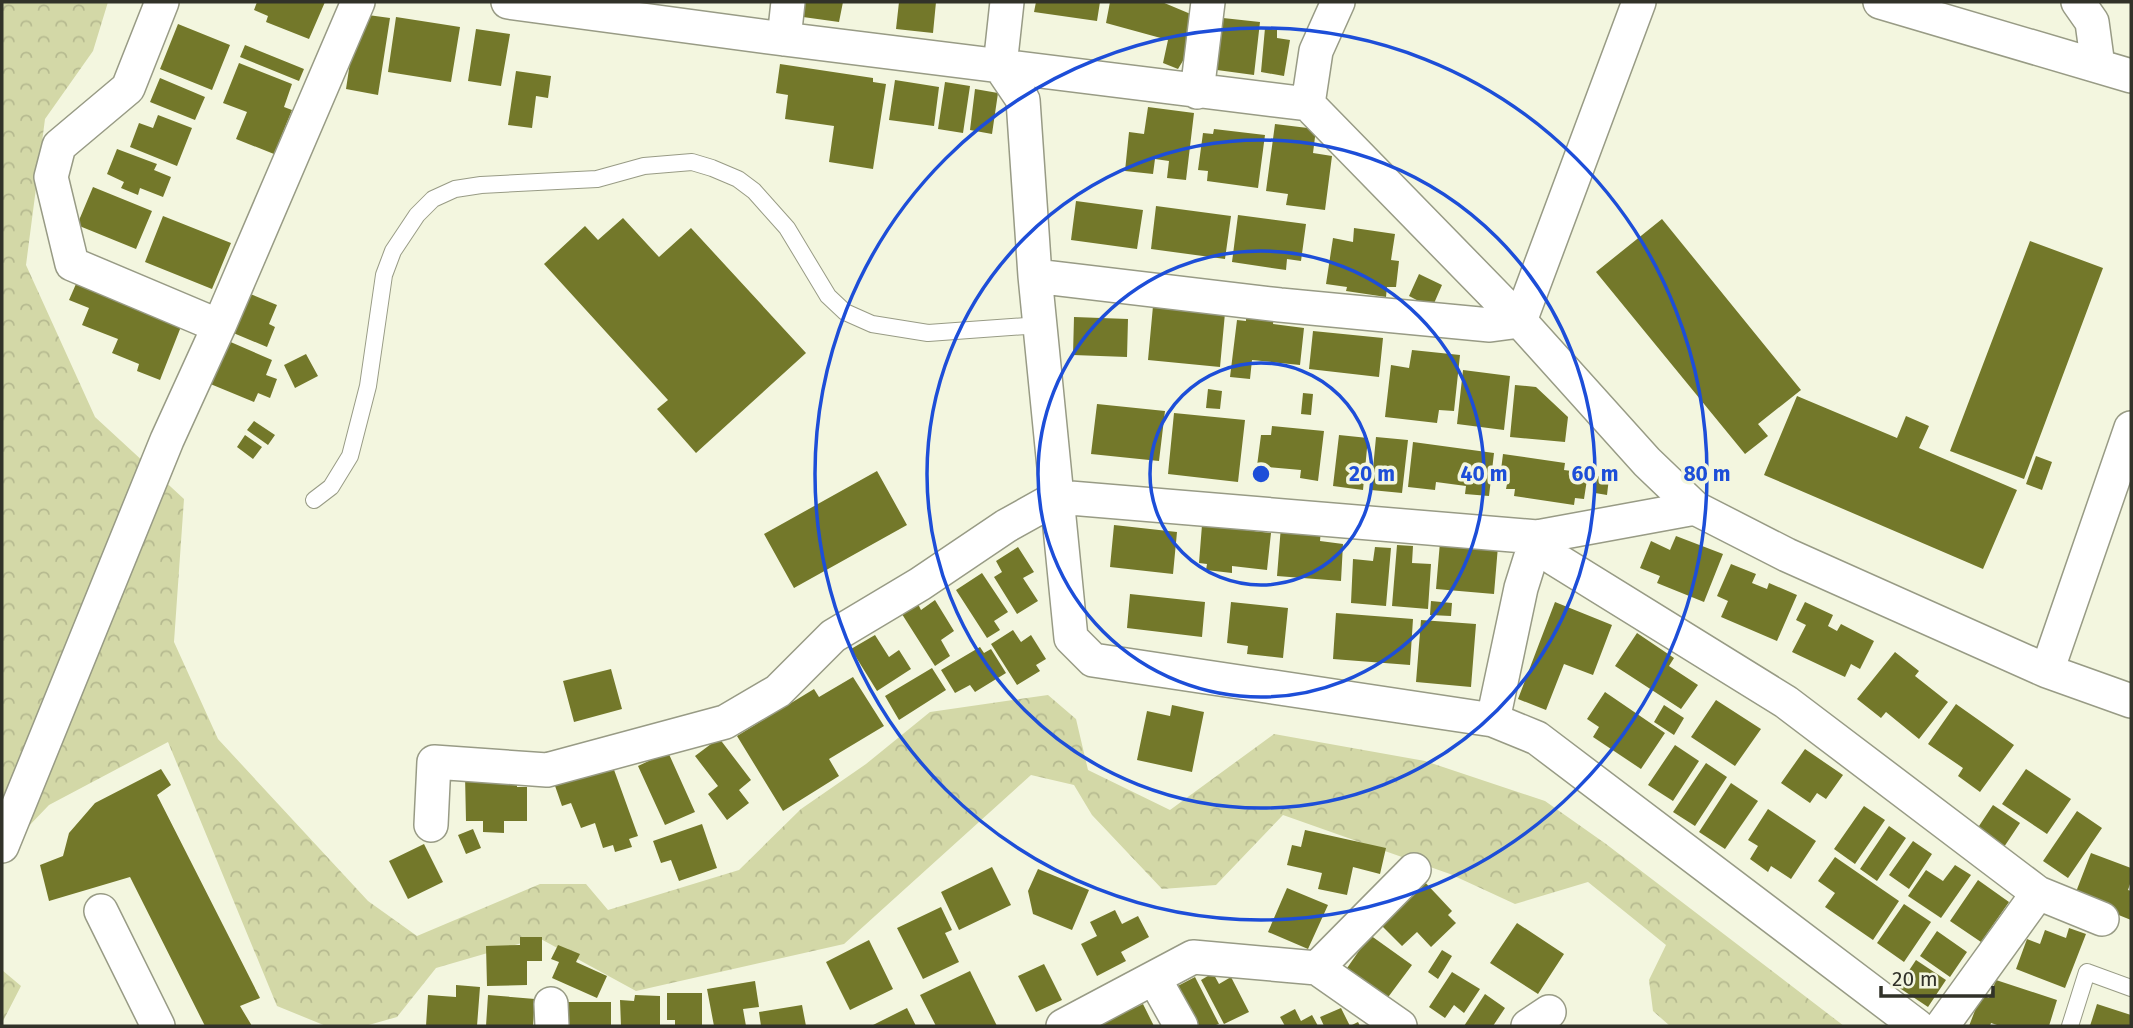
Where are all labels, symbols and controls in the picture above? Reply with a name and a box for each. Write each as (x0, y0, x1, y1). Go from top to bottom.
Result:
text: 20 m (1349, 461, 1395, 487)
text: 40 m (1461, 461, 1507, 487)
text: 60 m (1572, 461, 1618, 487)
text: 80 m (1683, 461, 1731, 487)
centre of rings (1249, 462, 1273, 486)
scale bar (1881, 954, 1993, 998)
text: 20 m (1892, 966, 1938, 992)

